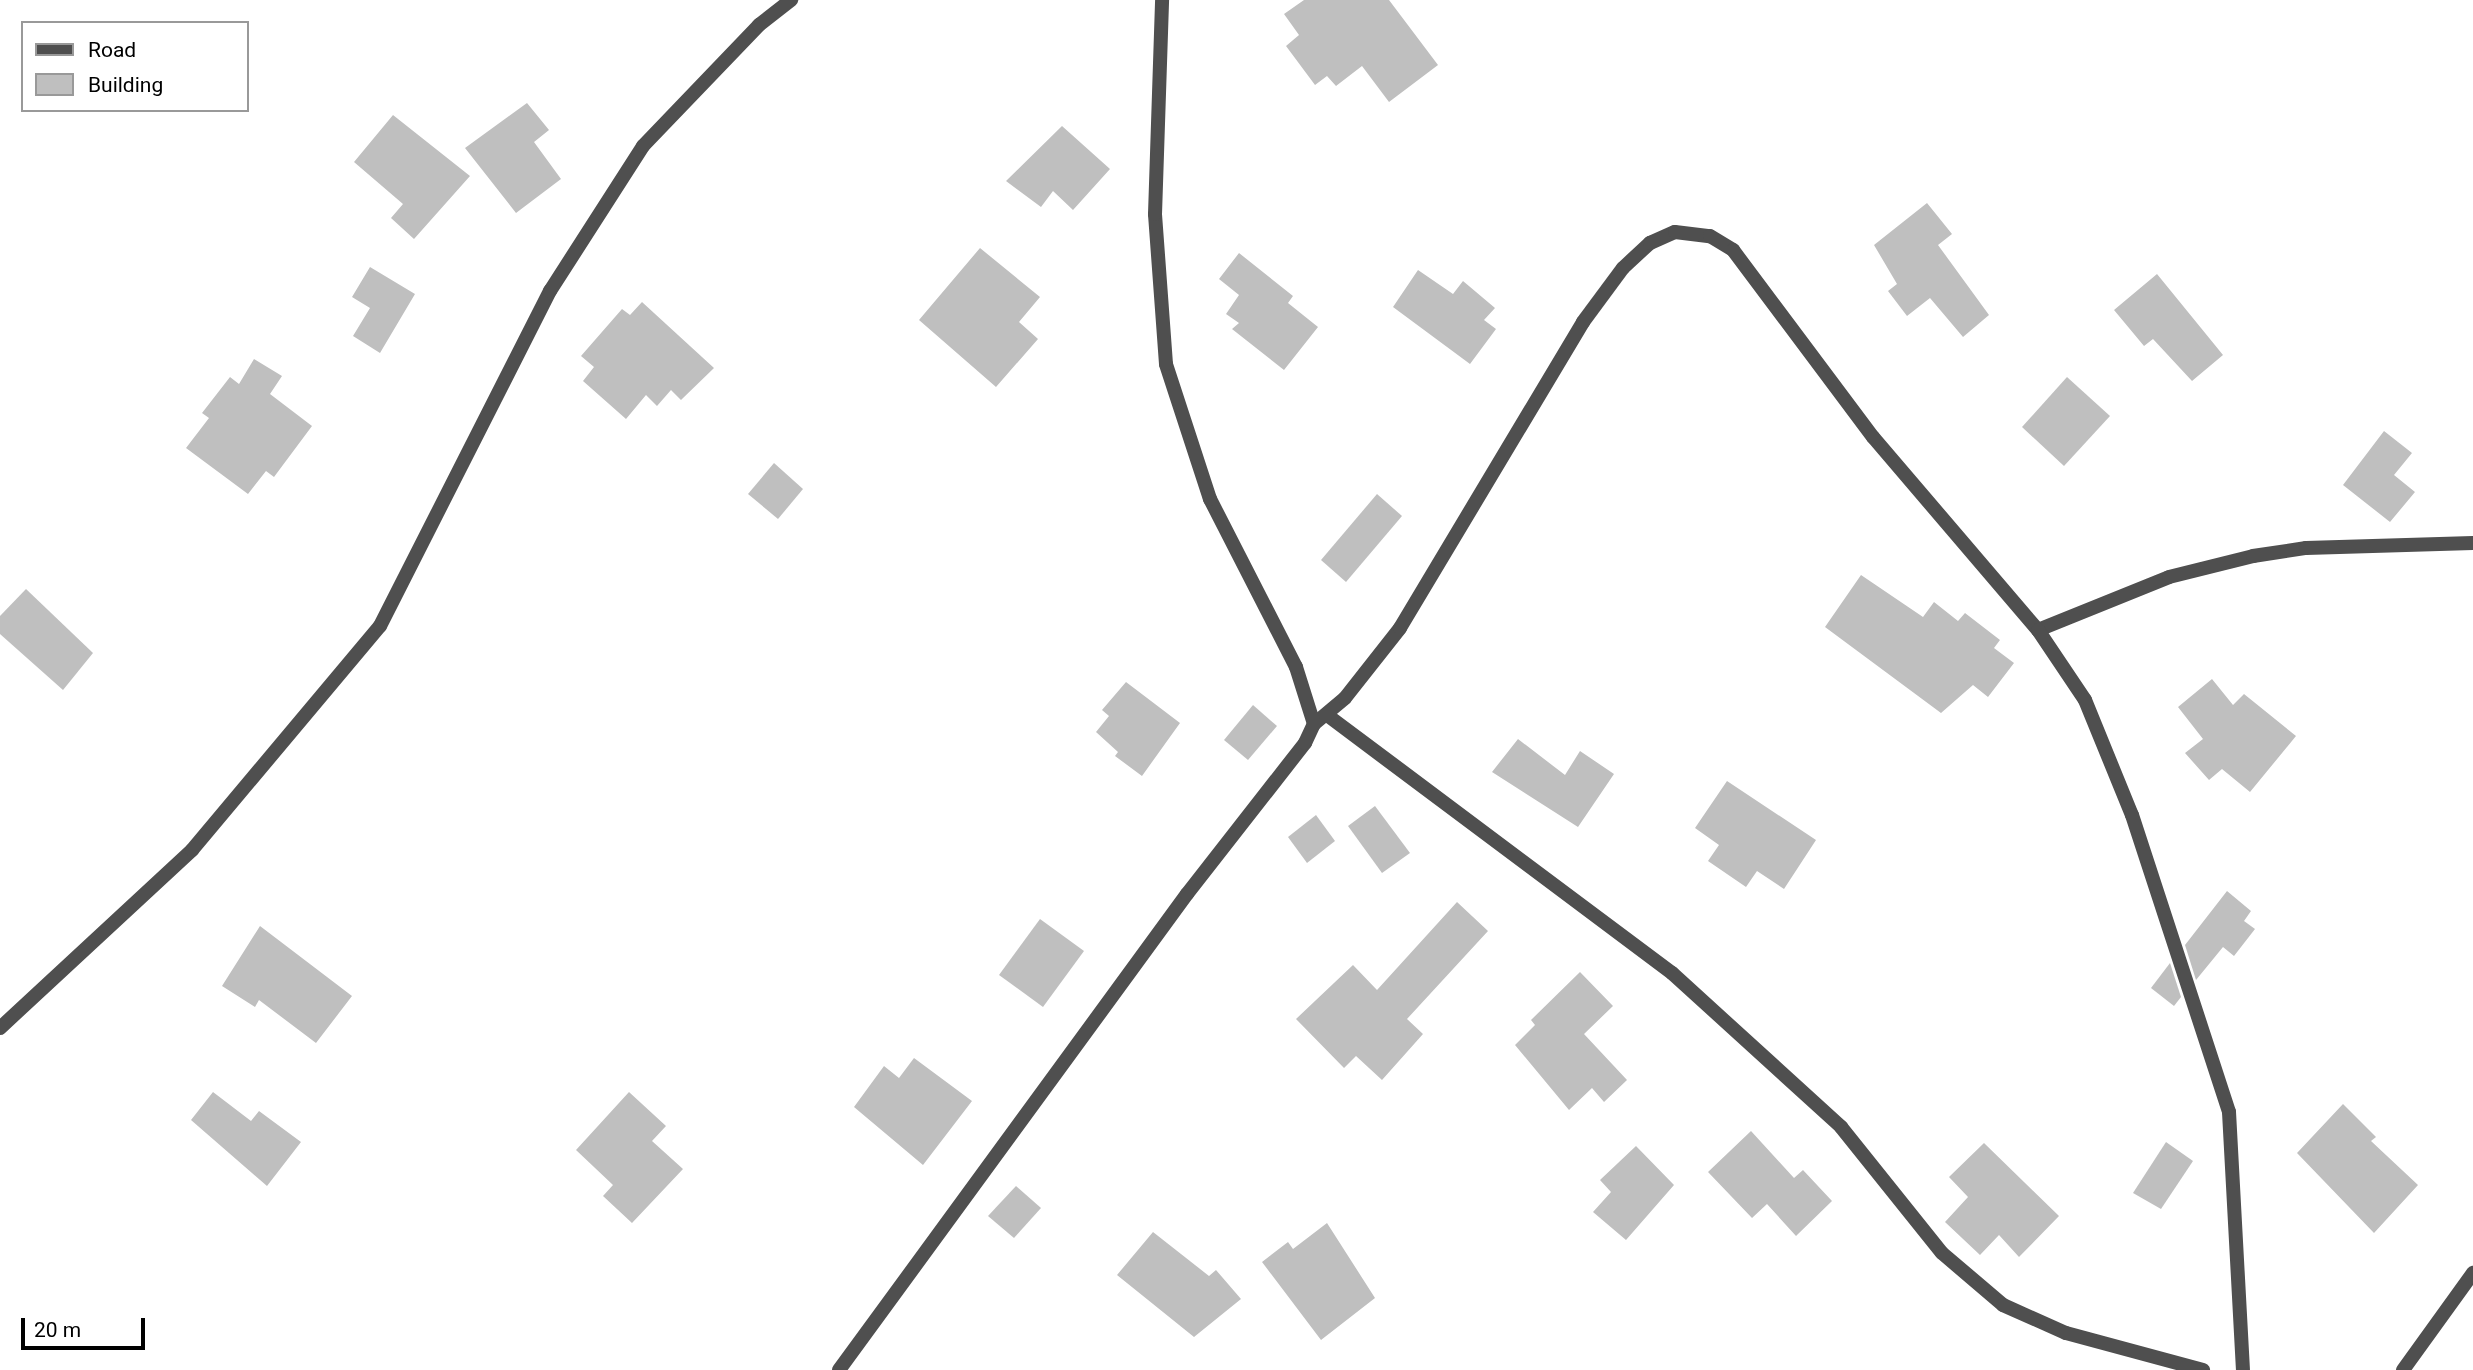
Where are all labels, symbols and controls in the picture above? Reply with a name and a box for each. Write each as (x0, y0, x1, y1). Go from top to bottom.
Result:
legend (21, 21, 248, 112)
text: Road (88, 38, 136, 62)
text: Building (88, 73, 163, 97)
scale bar (24, 1304, 149, 1348)
text: 20 m (34, 1318, 81, 1342)

